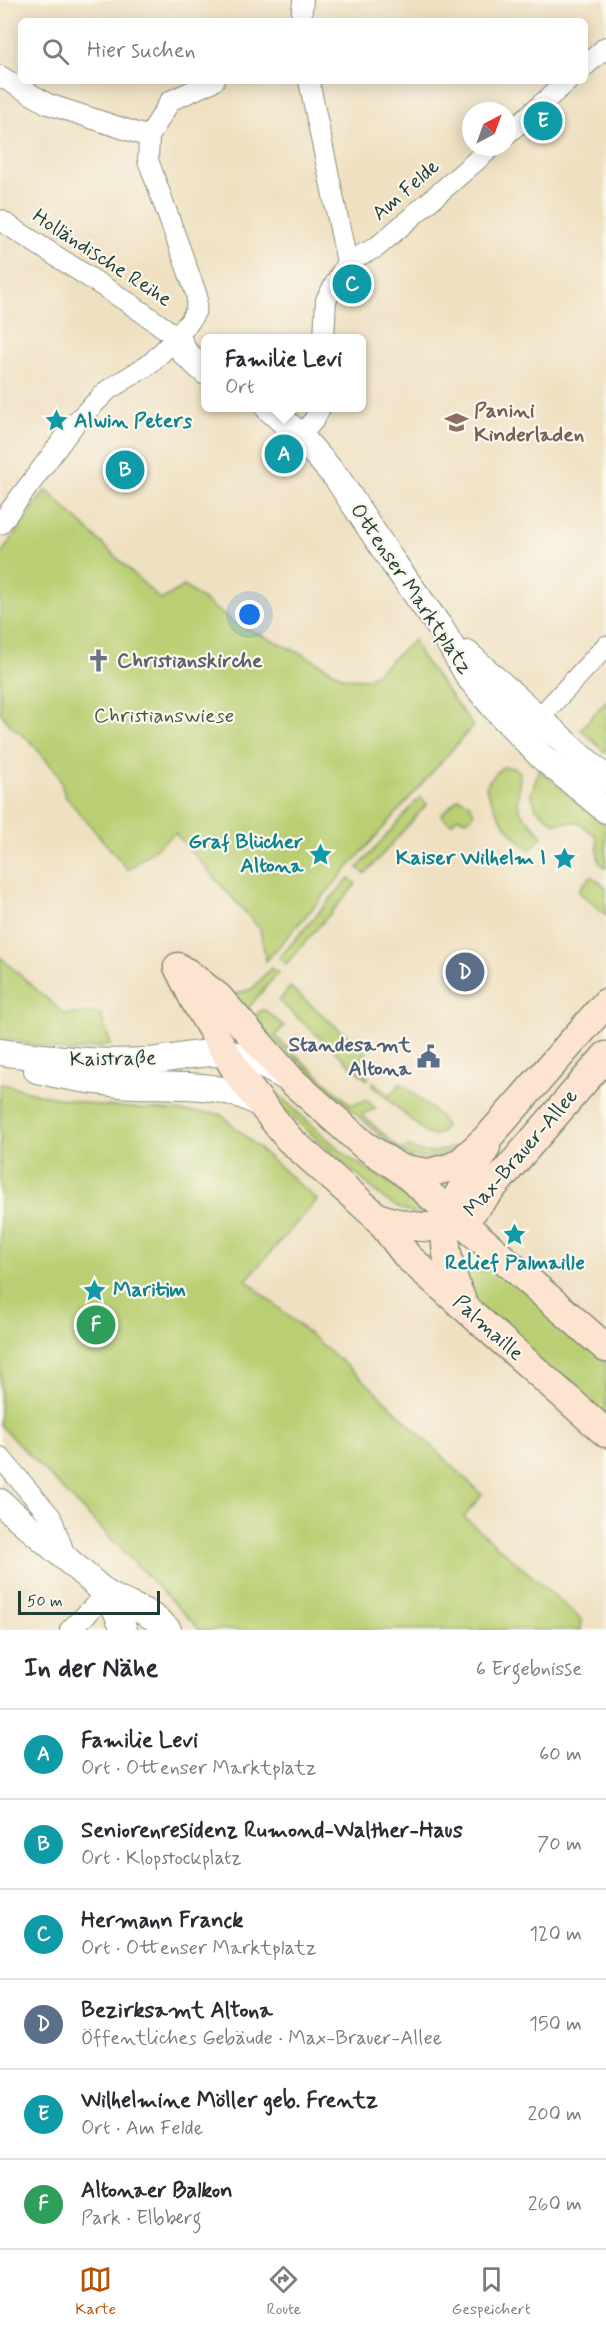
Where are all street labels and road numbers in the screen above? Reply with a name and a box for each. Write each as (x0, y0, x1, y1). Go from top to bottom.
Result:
street label: Am Felde (366, 153, 446, 227)
street label: Holländische Reihe (27, 203, 177, 313)
street label: Ottenser Marktplatz (343, 498, 479, 680)
street label: Kaistraße (70, 1044, 156, 1074)
street label: Max-Brauer-Allee (457, 1083, 585, 1223)
street label: Palmaille (447, 1289, 529, 1367)

